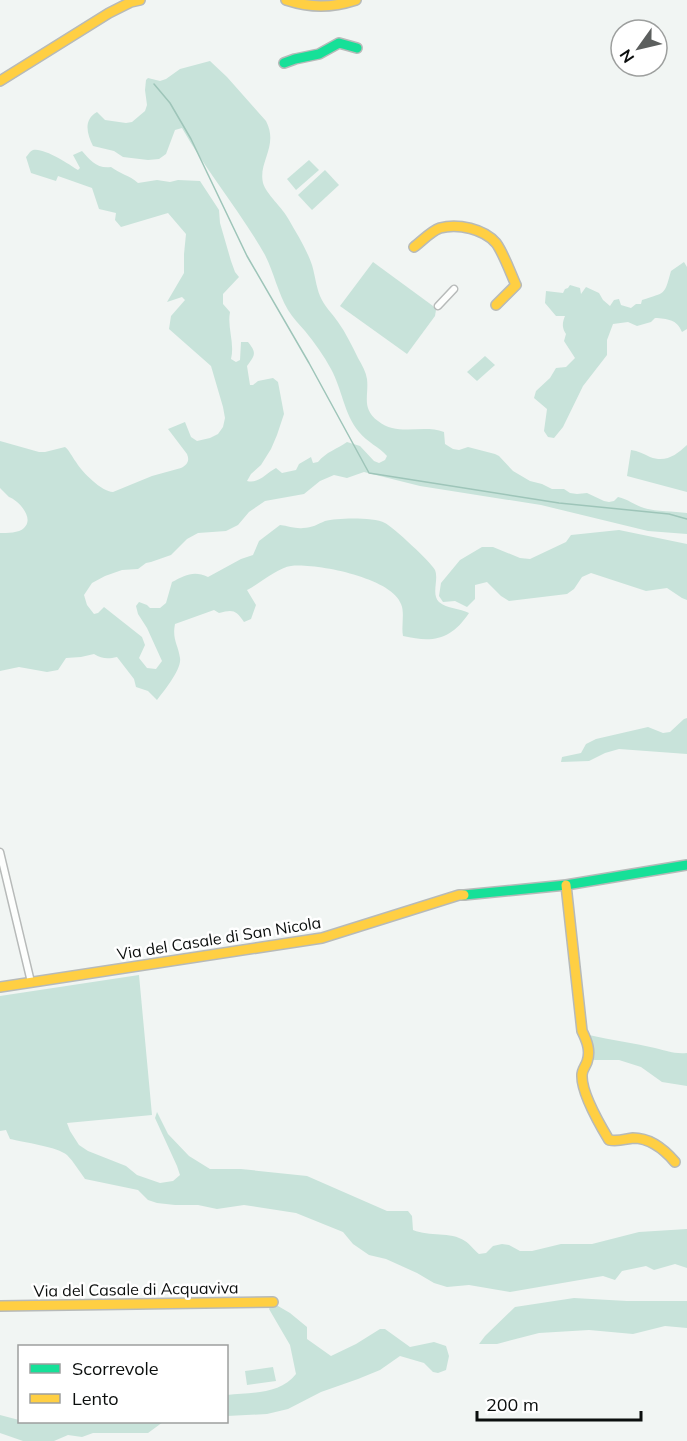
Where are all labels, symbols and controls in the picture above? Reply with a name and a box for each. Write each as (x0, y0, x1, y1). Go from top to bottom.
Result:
north arrow (609, 18, 669, 78)
text: N (615, 46, 638, 67)
street label: Via del Casale di San Nicola (116, 912, 322, 964)
street label: Via del Casale di Acquaviva (33, 1277, 239, 1301)
legend (18, 1345, 228, 1423)
text: Scorrevole (72, 1357, 159, 1380)
scale bar (477, 1384, 640, 1422)
text: Lento (72, 1387, 119, 1410)
text: 200 m (486, 1393, 539, 1416)

